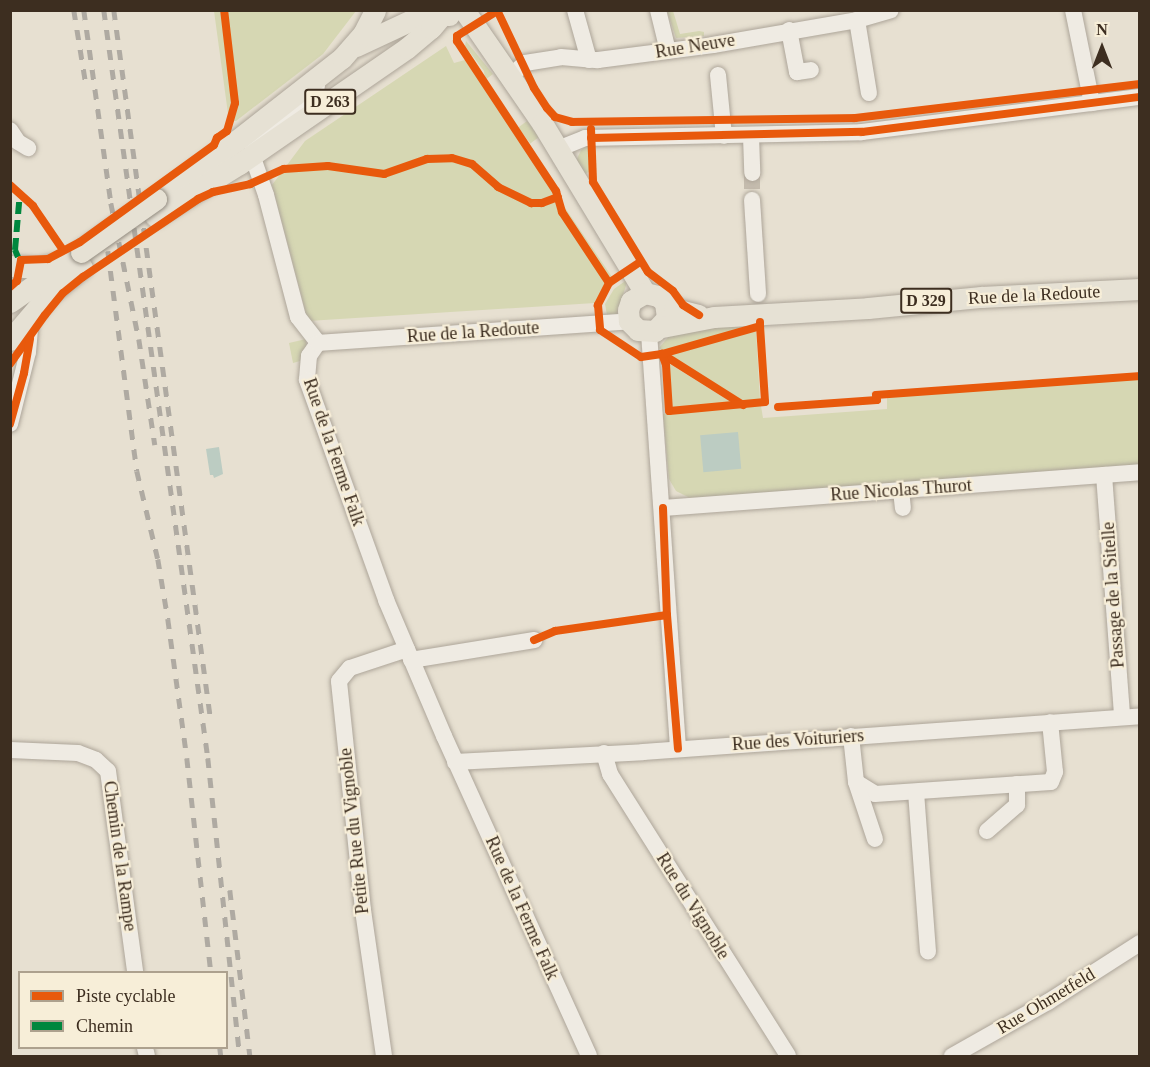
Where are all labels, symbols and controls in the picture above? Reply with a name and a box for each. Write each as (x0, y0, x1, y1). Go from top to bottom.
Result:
north arrow (1072, 18, 1132, 78)
text: N (1096, 21, 1108, 38)
street label: Rue Neuve (654, 29, 736, 63)
road number: D 263 (303, 89, 357, 115)
street label: Rue de la Redoute (967, 281, 1101, 309)
road number: D 329 (899, 288, 953, 314)
street label: Rue de la Redoute (406, 317, 540, 347)
street label: Rue de la Ferme Falk (299, 375, 369, 529)
street label: Rue Nicolas Thurot (829, 474, 973, 506)
street label: Passage de la Sitelle (1097, 521, 1129, 669)
street label: Rue des Voituriers (731, 725, 865, 755)
street label: Petite Rue du Vignoble (335, 747, 373, 915)
street label: Chemin de la Rampe (99, 780, 141, 932)
street label: Rue de la Ferme Falk (481, 833, 563, 983)
street label: Rue du Vignoble (652, 849, 734, 963)
street label: Rue Ohmetfeld (993, 963, 1099, 1039)
legend (18, 971, 228, 1049)
text: Piste cyclable (76, 986, 175, 1006)
text: Chemin (76, 1016, 133, 1036)

